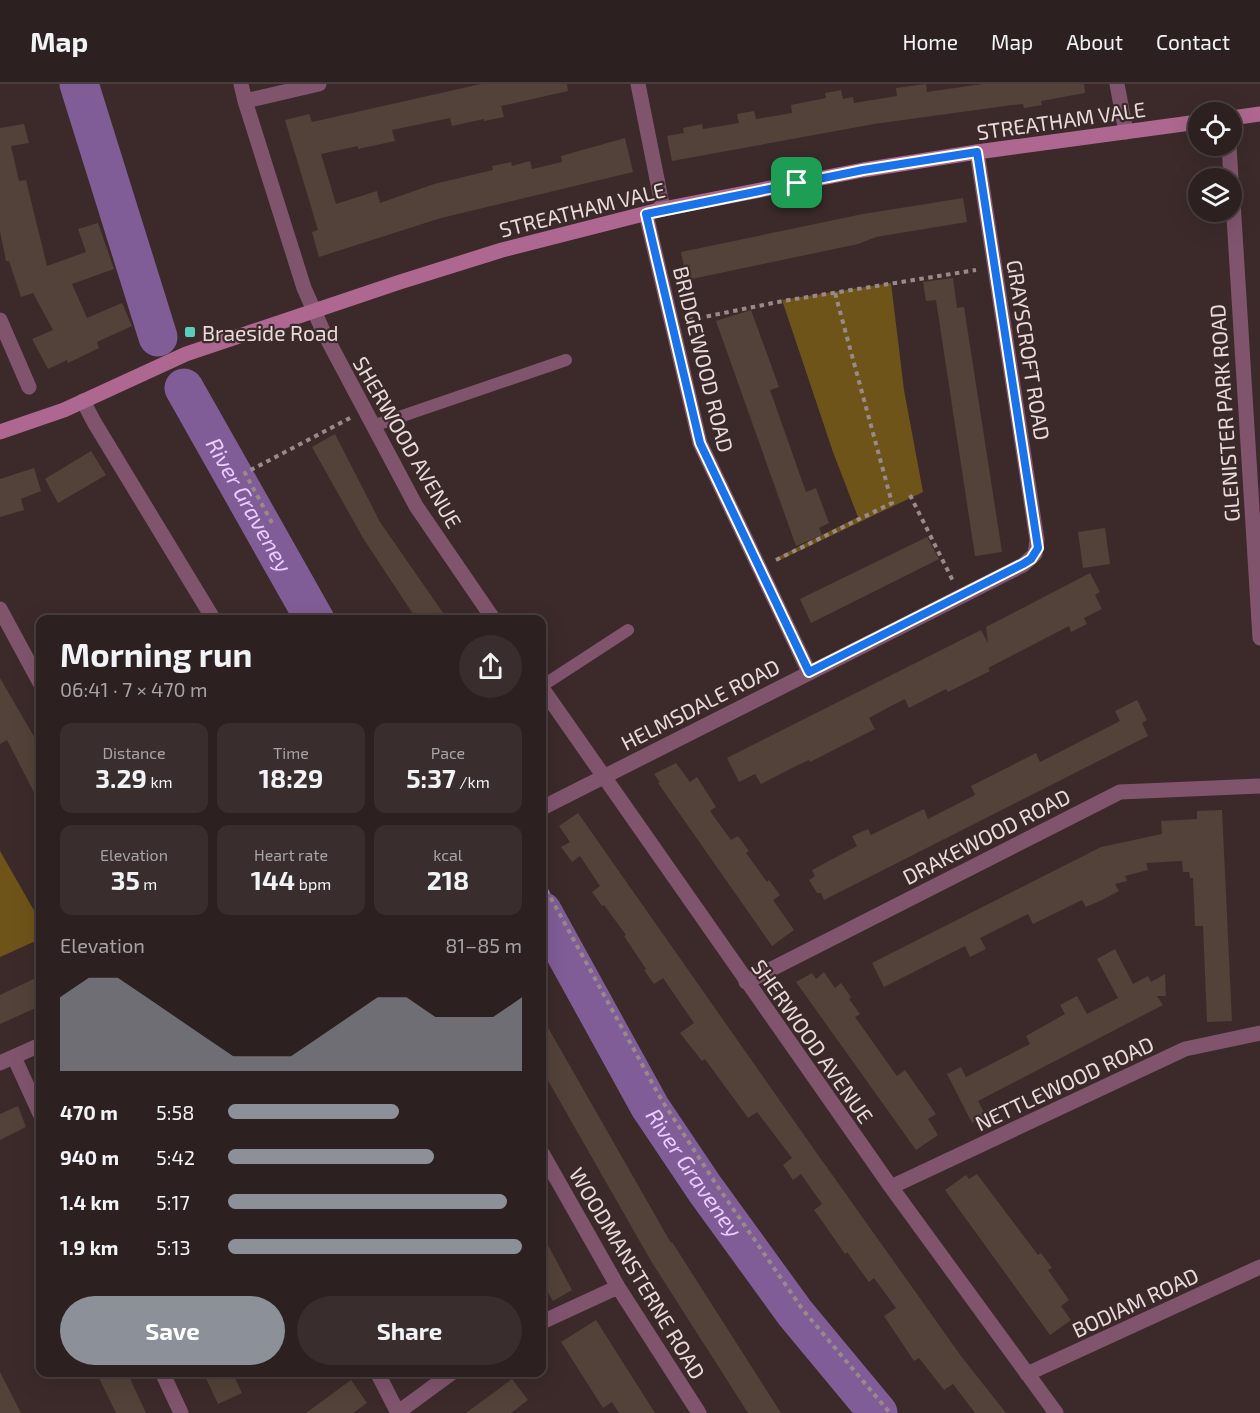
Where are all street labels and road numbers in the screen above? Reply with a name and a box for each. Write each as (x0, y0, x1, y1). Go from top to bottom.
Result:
street label: STREATHAM VALE (975, 96, 1147, 144)
street label: STREATHAM VALE (496, 176, 668, 242)
street label: GRAYSCROFT ROAD (1002, 258, 1056, 442)
street label: BRIDGEWOOD ROAD (669, 263, 739, 455)
street label: GLENISTER PARK ROAD (1204, 303, 1244, 523)
street label: SHERWOOD AVENUE (349, 352, 467, 532)
street label: HELMSDALE ROAD (616, 653, 784, 755)
street label: DRAKEWOOD ROAD (898, 783, 1074, 889)
street label: SHERWOOD AVENUE (747, 954, 879, 1128)
street label: NETTLEWOOD ROAD (971, 1031, 1157, 1135)
street label: WOODMANSTERNE ROAD (565, 1163, 711, 1383)
street label: BODIAM ROAD (1068, 1262, 1202, 1342)

